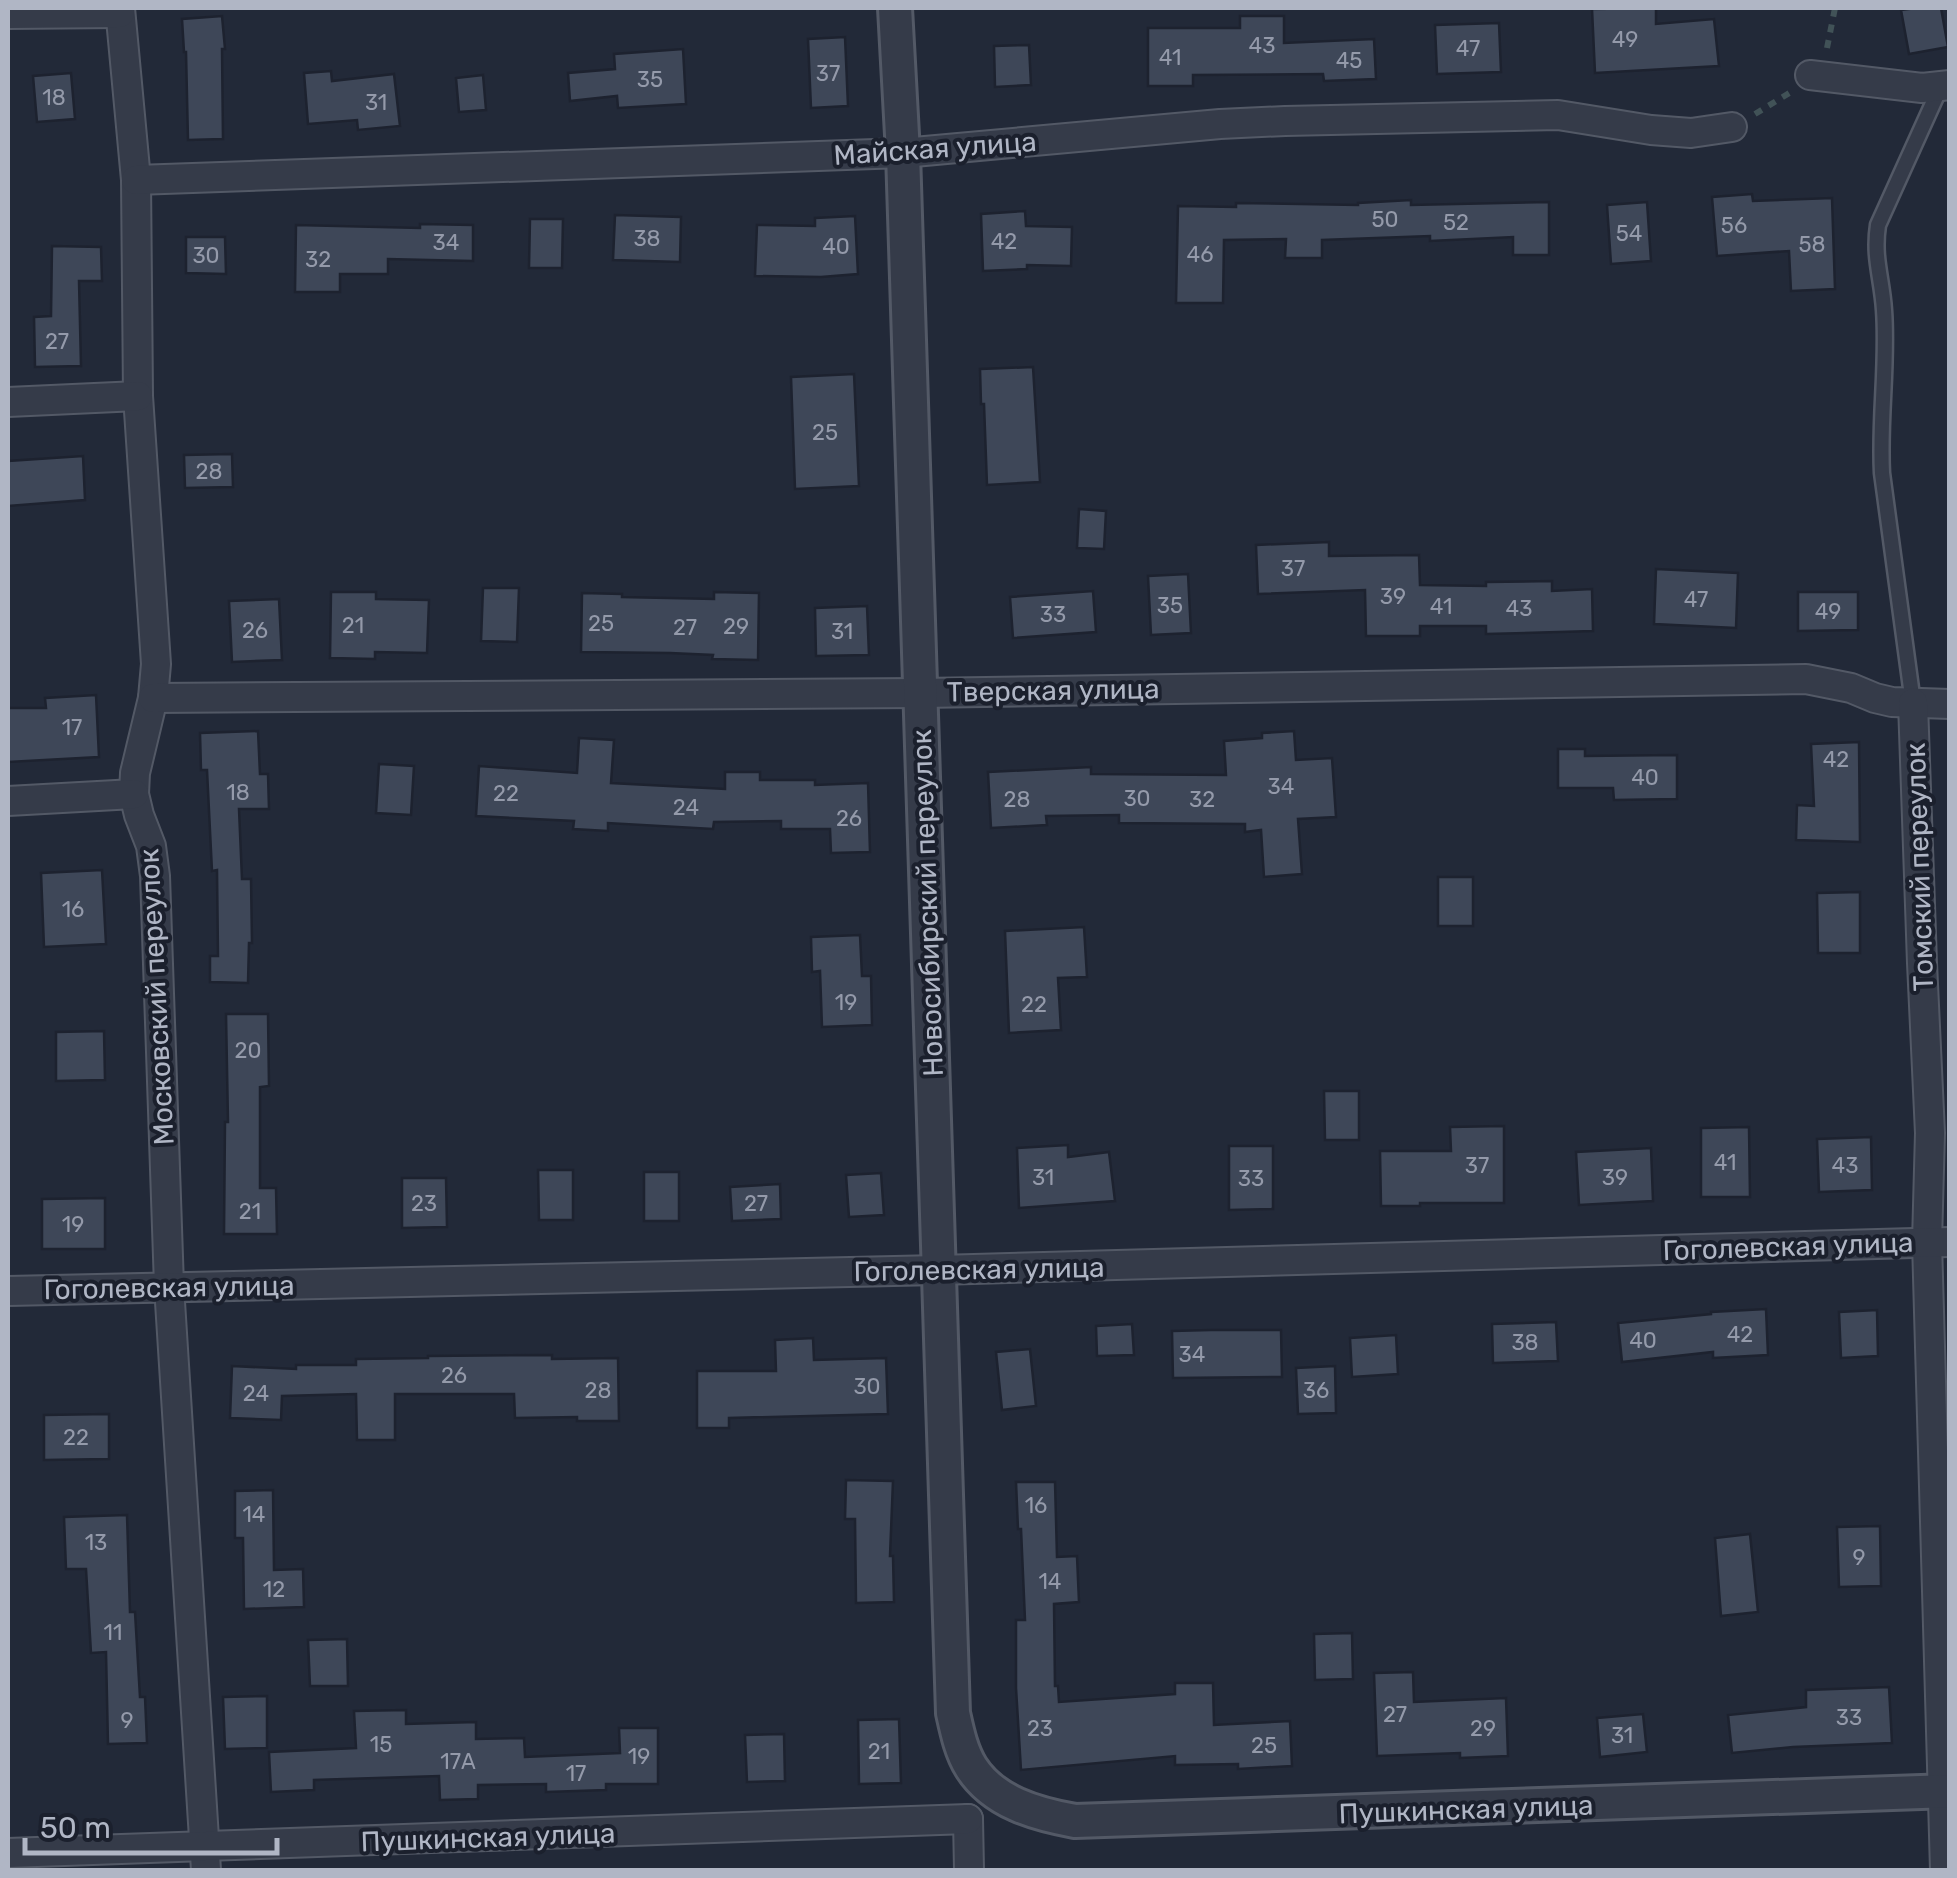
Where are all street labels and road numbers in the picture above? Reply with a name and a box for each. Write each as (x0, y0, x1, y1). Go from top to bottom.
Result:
street label: Майская улица (832, 125, 1038, 172)
street label: Тверская улица (946, 672, 1160, 709)
street label: Новосибирский переулок (905, 729, 950, 1077)
street label: Томский переулок (1899, 742, 1940, 992)
street label: Московский переулок (132, 848, 181, 1146)
street label: Гоголевская улица (1662, 1226, 1914, 1267)
street label: Гоголевская улица (853, 1251, 1105, 1288)
street label: Гоголевская улица (43, 1269, 295, 1306)
street label: Пушкинская улица (1338, 1789, 1594, 1830)
street label: Пушкинская улица (360, 1817, 616, 1858)

